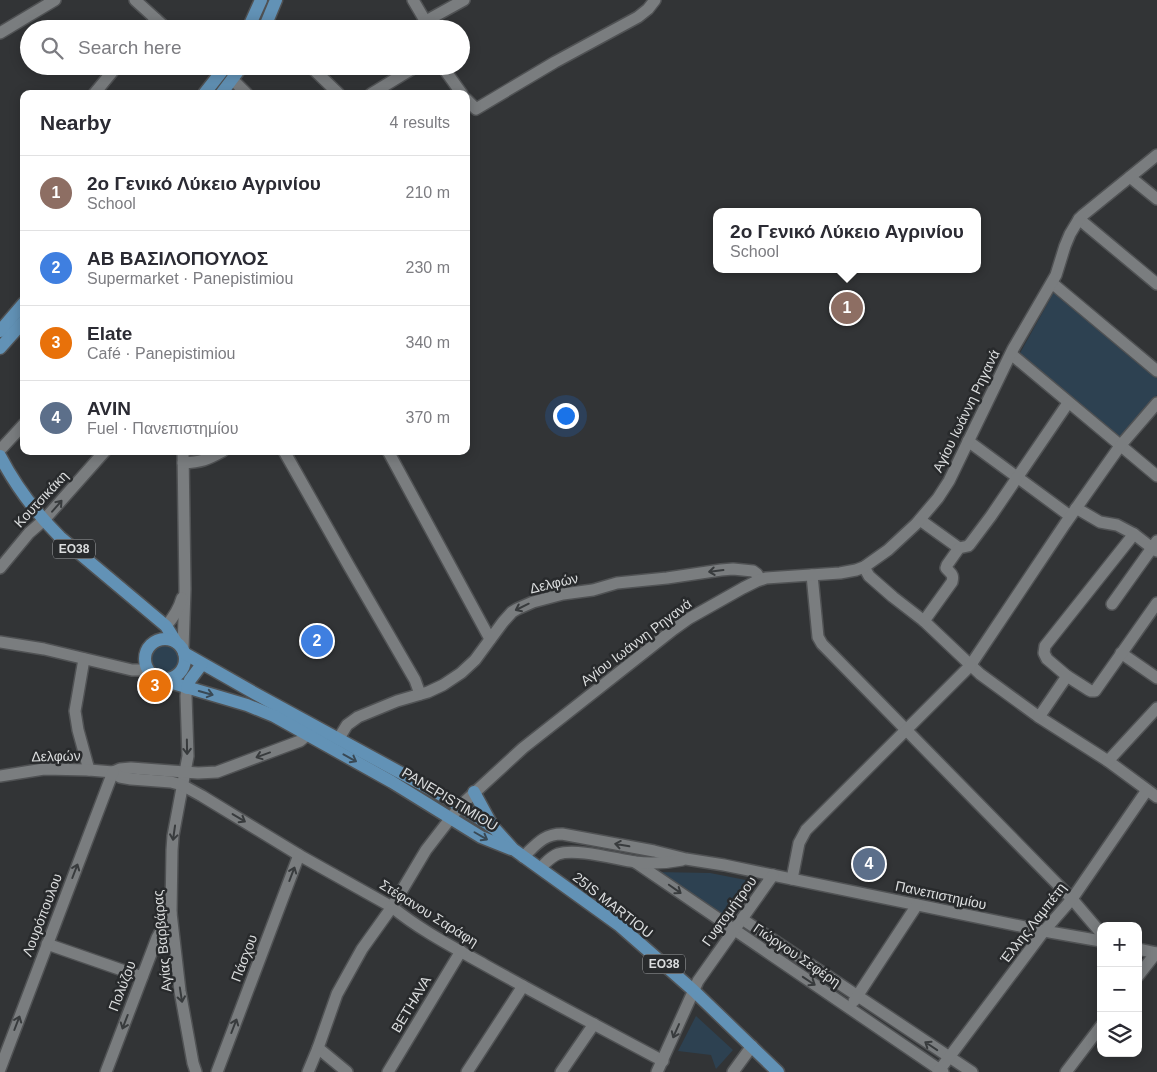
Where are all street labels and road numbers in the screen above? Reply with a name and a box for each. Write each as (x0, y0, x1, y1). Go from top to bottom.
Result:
street label: Αγίου Ιωάννη Ρηγανά (929, 347, 1003, 475)
street label: Κουτσικάκη (11, 467, 71, 531)
road number: ΕΟ38 (53, 540, 95, 558)
street label: Δελφών (528, 570, 580, 596)
street label: Αγίου Ιωάννη Ρηγανά (578, 595, 694, 689)
street label: Δελφών (31, 748, 81, 764)
street label: PANEPISTIMIOU (399, 764, 501, 834)
street label: 25IS MARTIOU (570, 869, 656, 941)
street label: Λουρόπουλου (19, 871, 65, 959)
street label: Γυφτομήτρου (698, 873, 760, 949)
street label: Στέφανου Σαράφη (377, 876, 481, 950)
street label: Πανεπιστημίου (894, 878, 988, 912)
street label: Έλλης Λαμπέτη (996, 880, 1069, 967)
street label: Αγίας Βαρβάρας (150, 889, 174, 993)
street label: Γιώργου Σεφέρη (750, 920, 844, 990)
street label: Πάσχου (228, 932, 260, 984)
road number: ΕΟ38 (643, 954, 685, 974)
street label: Πολύζου (105, 959, 139, 1013)
street label: BETHAVA (388, 972, 434, 1035)

